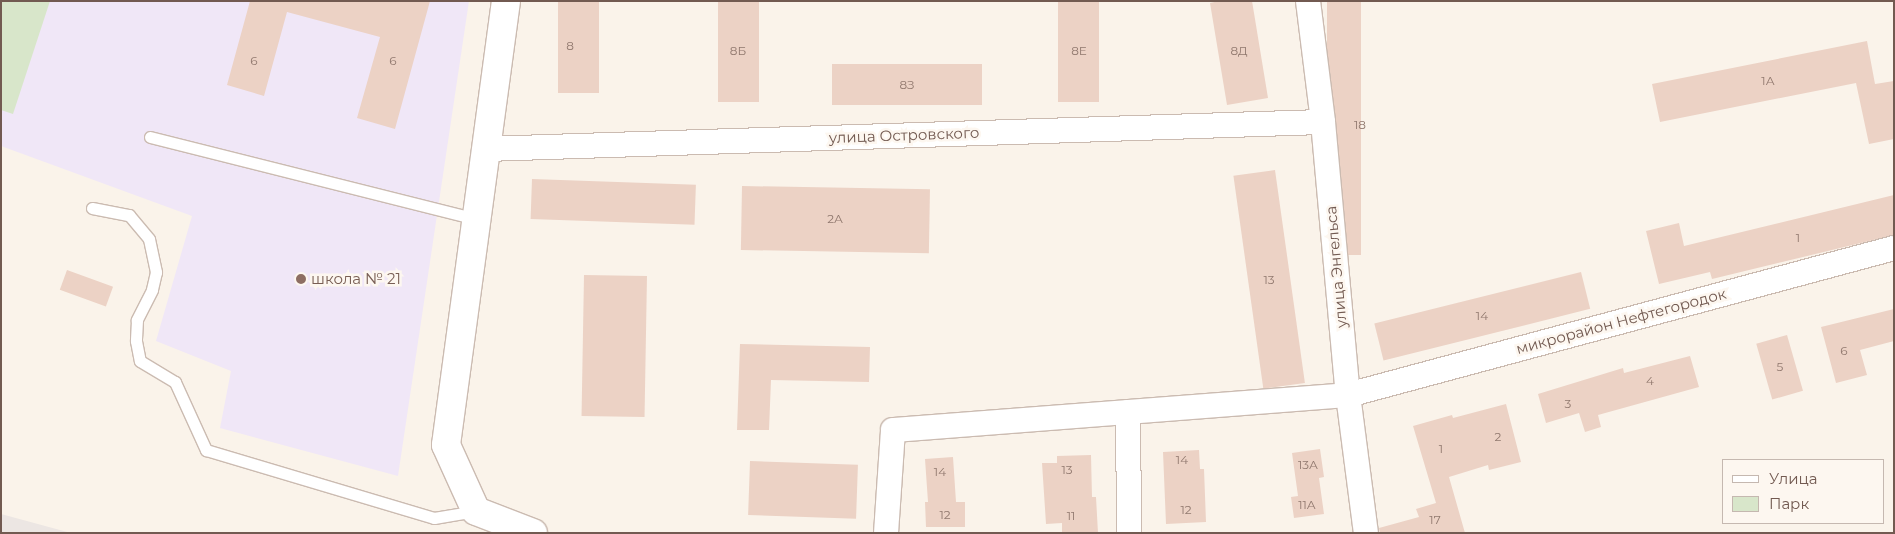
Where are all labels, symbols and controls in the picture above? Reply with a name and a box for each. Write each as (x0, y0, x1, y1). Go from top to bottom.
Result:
house number: 8 (566, 39, 574, 53)
house number: 8Б (730, 44, 746, 58)
house number: 8Е (1071, 44, 1087, 58)
house number: 8Д (1230, 44, 1248, 58)
house number: 6 (250, 54, 258, 68)
house number: 6 (389, 54, 397, 68)
house number: 1А (1761, 74, 1775, 88)
house number: 8З (899, 78, 915, 92)
house number: 18 (1354, 118, 1366, 132)
street label: улица Островского (828, 123, 980, 147)
street label: улица Энгельса (1322, 205, 1350, 329)
house number: 2А (827, 212, 843, 226)
house number: 1 (1796, 231, 1800, 245)
place label: школа № 21 (311, 270, 401, 288)
marker: школа № 21 (295, 273, 307, 285)
house number: 13 (1263, 273, 1275, 287)
street label: микрорайон Нефтегородок (1514, 284, 1728, 358)
house number: 14 (1476, 309, 1488, 323)
house number: 6 (1840, 344, 1848, 358)
house number: 5 (1777, 360, 1783, 374)
house number: 4 (1646, 374, 1654, 388)
house number: 3 (1565, 397, 1571, 411)
house number: 2 (1495, 430, 1501, 444)
house number: 1 (1439, 442, 1443, 456)
house number: 14 (1176, 453, 1188, 467)
house number: 13А (1298, 458, 1318, 472)
legend (1722, 459, 1885, 524)
house number: 13 (1061, 463, 1073, 477)
house number: 14 (934, 465, 946, 479)
text: Улица (1769, 469, 1817, 488)
text: Парк (1769, 494, 1809, 513)
house number: 11А (1298, 498, 1316, 512)
house number: 12 (1180, 503, 1192, 517)
house number: 12 (939, 508, 951, 522)
house number: 11 (1067, 509, 1075, 523)
house number: 17 (1429, 513, 1441, 527)

